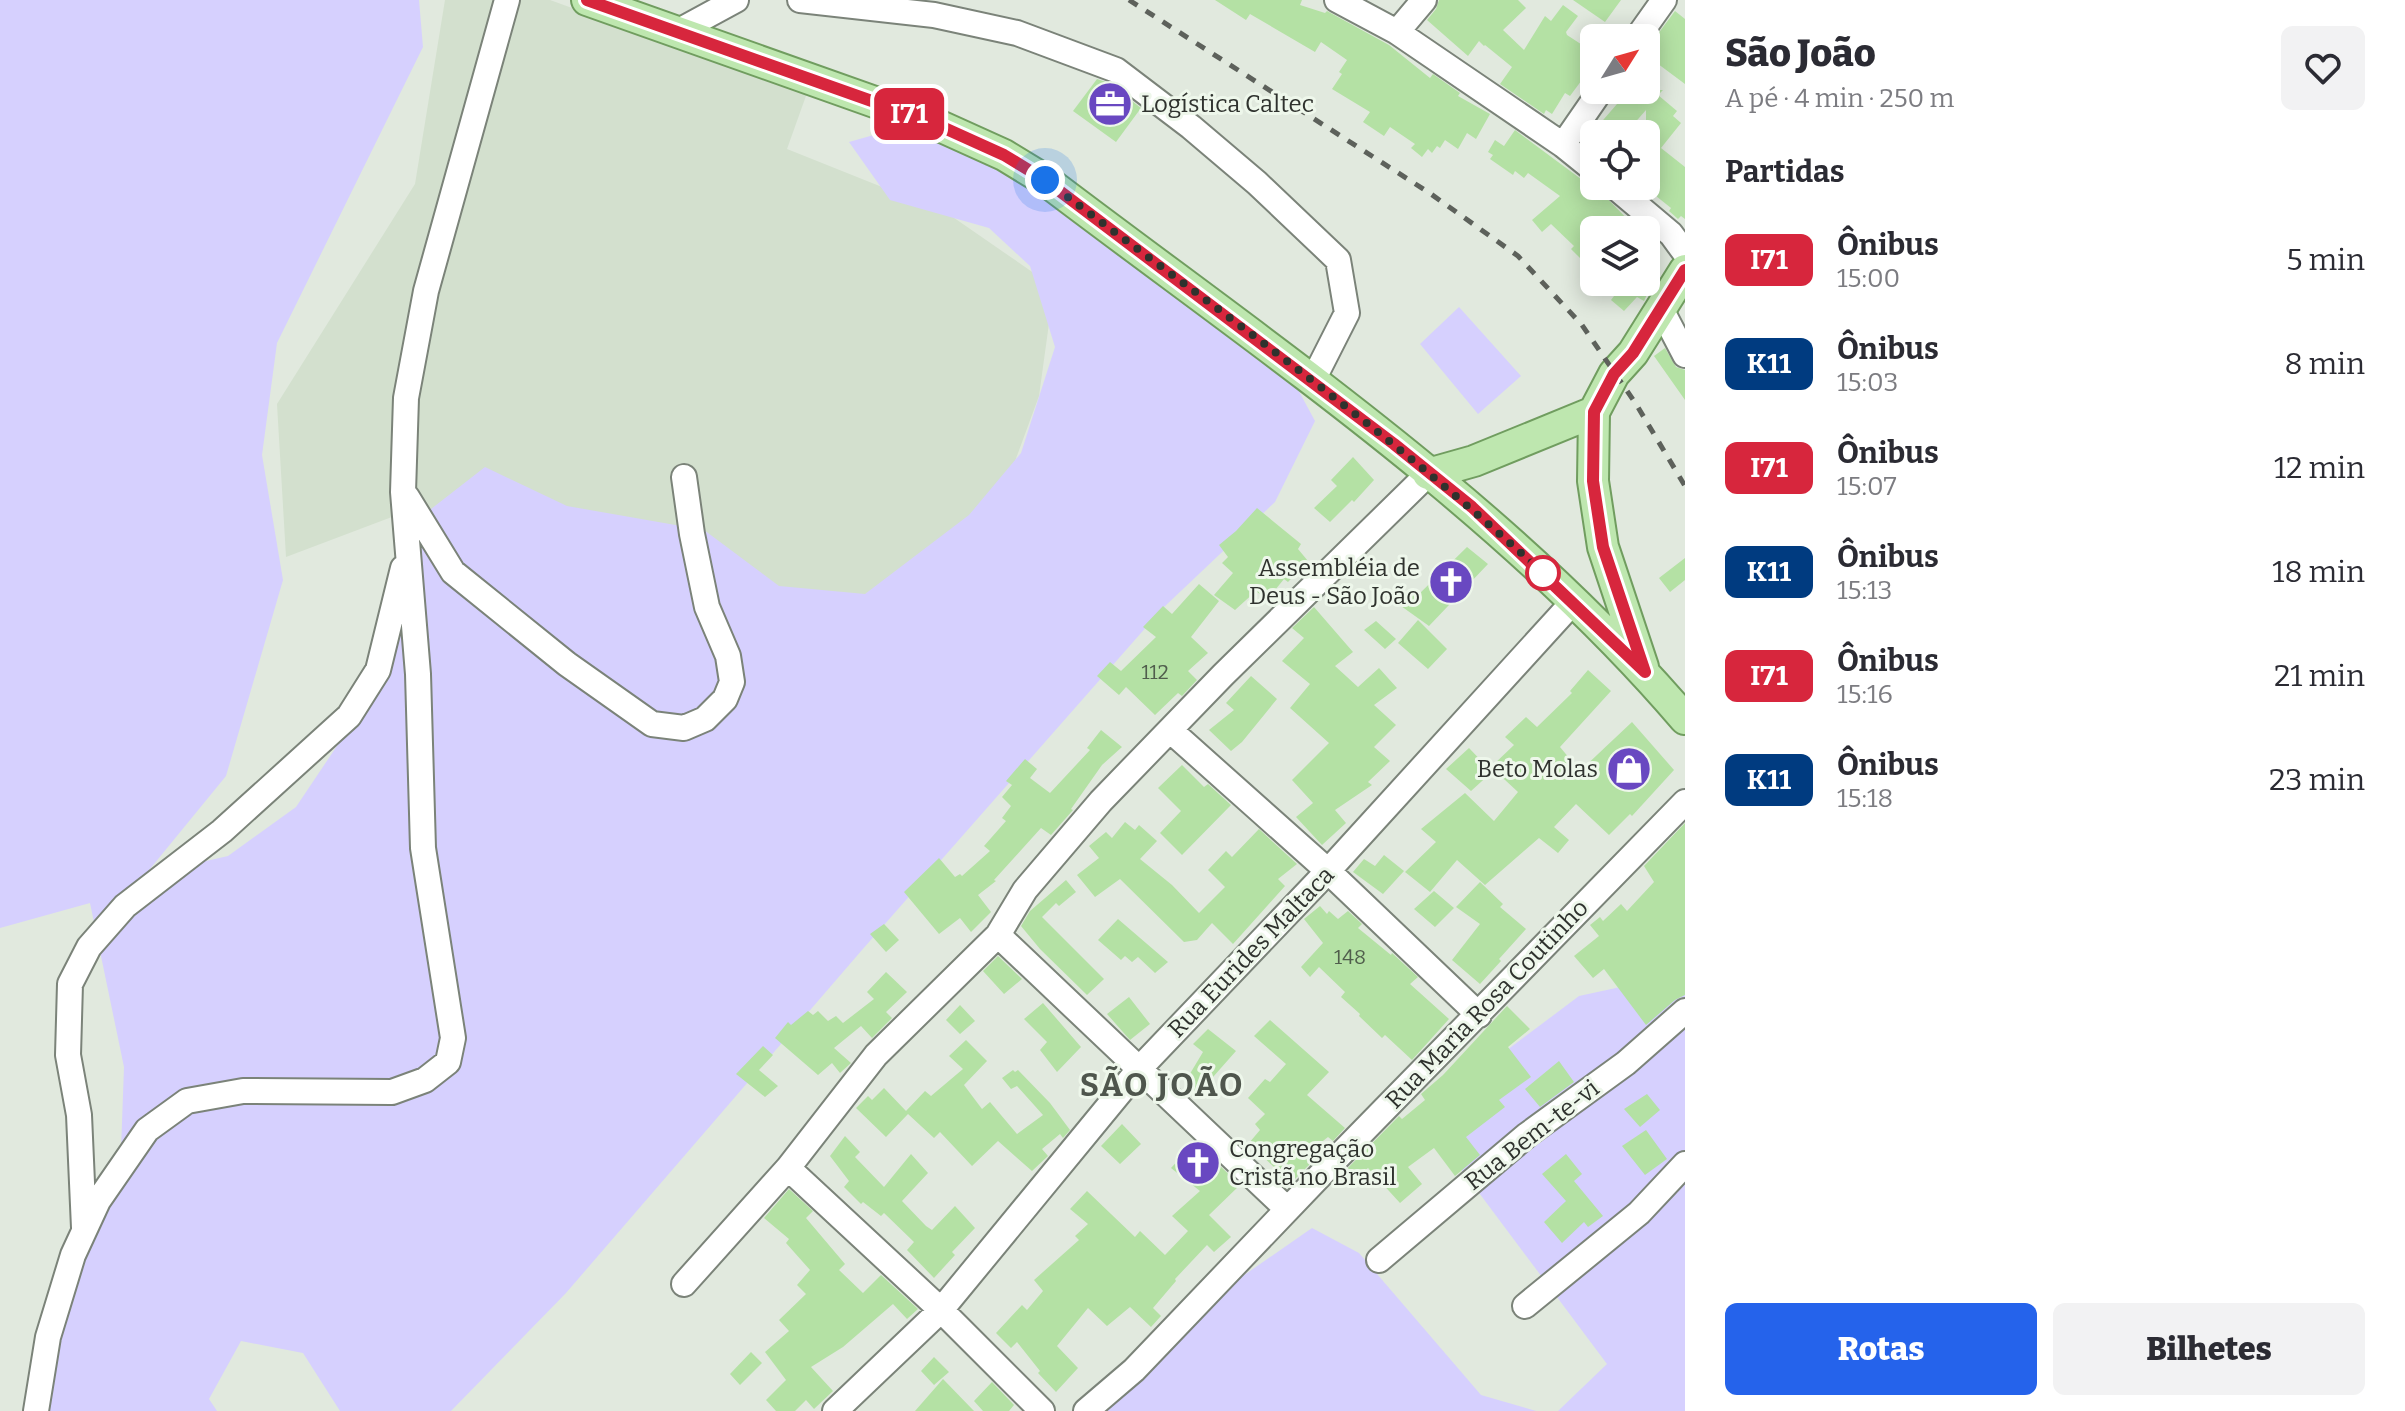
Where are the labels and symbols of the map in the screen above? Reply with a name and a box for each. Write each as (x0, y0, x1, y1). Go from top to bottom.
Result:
north arrow (1580, 24, 1660, 104)
office icon: Logística Caltec (1086, 80, 1134, 128)
line badge: I71 (863, 88, 955, 140)
place label: Logística Caltec (1141, 90, 1314, 118)
your location (1025, 160, 1065, 200)
place label: Assembléia de Deus - São João (1249, 554, 1420, 610)
unlabelled marker (1526, 556, 1560, 590)
church icon: Assembléia de Deus - São João (1427, 558, 1475, 606)
house number: 112 (1141, 660, 1169, 684)
shop icon: Beto Molas (1605, 745, 1653, 793)
place label: Beto Molas (1477, 755, 1598, 783)
street label: Rua Eurides Maltaca (1162, 861, 1340, 1043)
street label: Rua Maria Rosa Coutinho (1380, 894, 1594, 1114)
house number: 148 (1334, 945, 1366, 969)
district label: SÃO JOÃO (1080, 1065, 1244, 1104)
street label: Rua Bem-te-vi (1459, 1074, 1605, 1196)
place label: Congregação Cristã no Brasil (1229, 1135, 1396, 1191)
church icon: Congregação Cristã no Brasil (1174, 1139, 1222, 1187)

